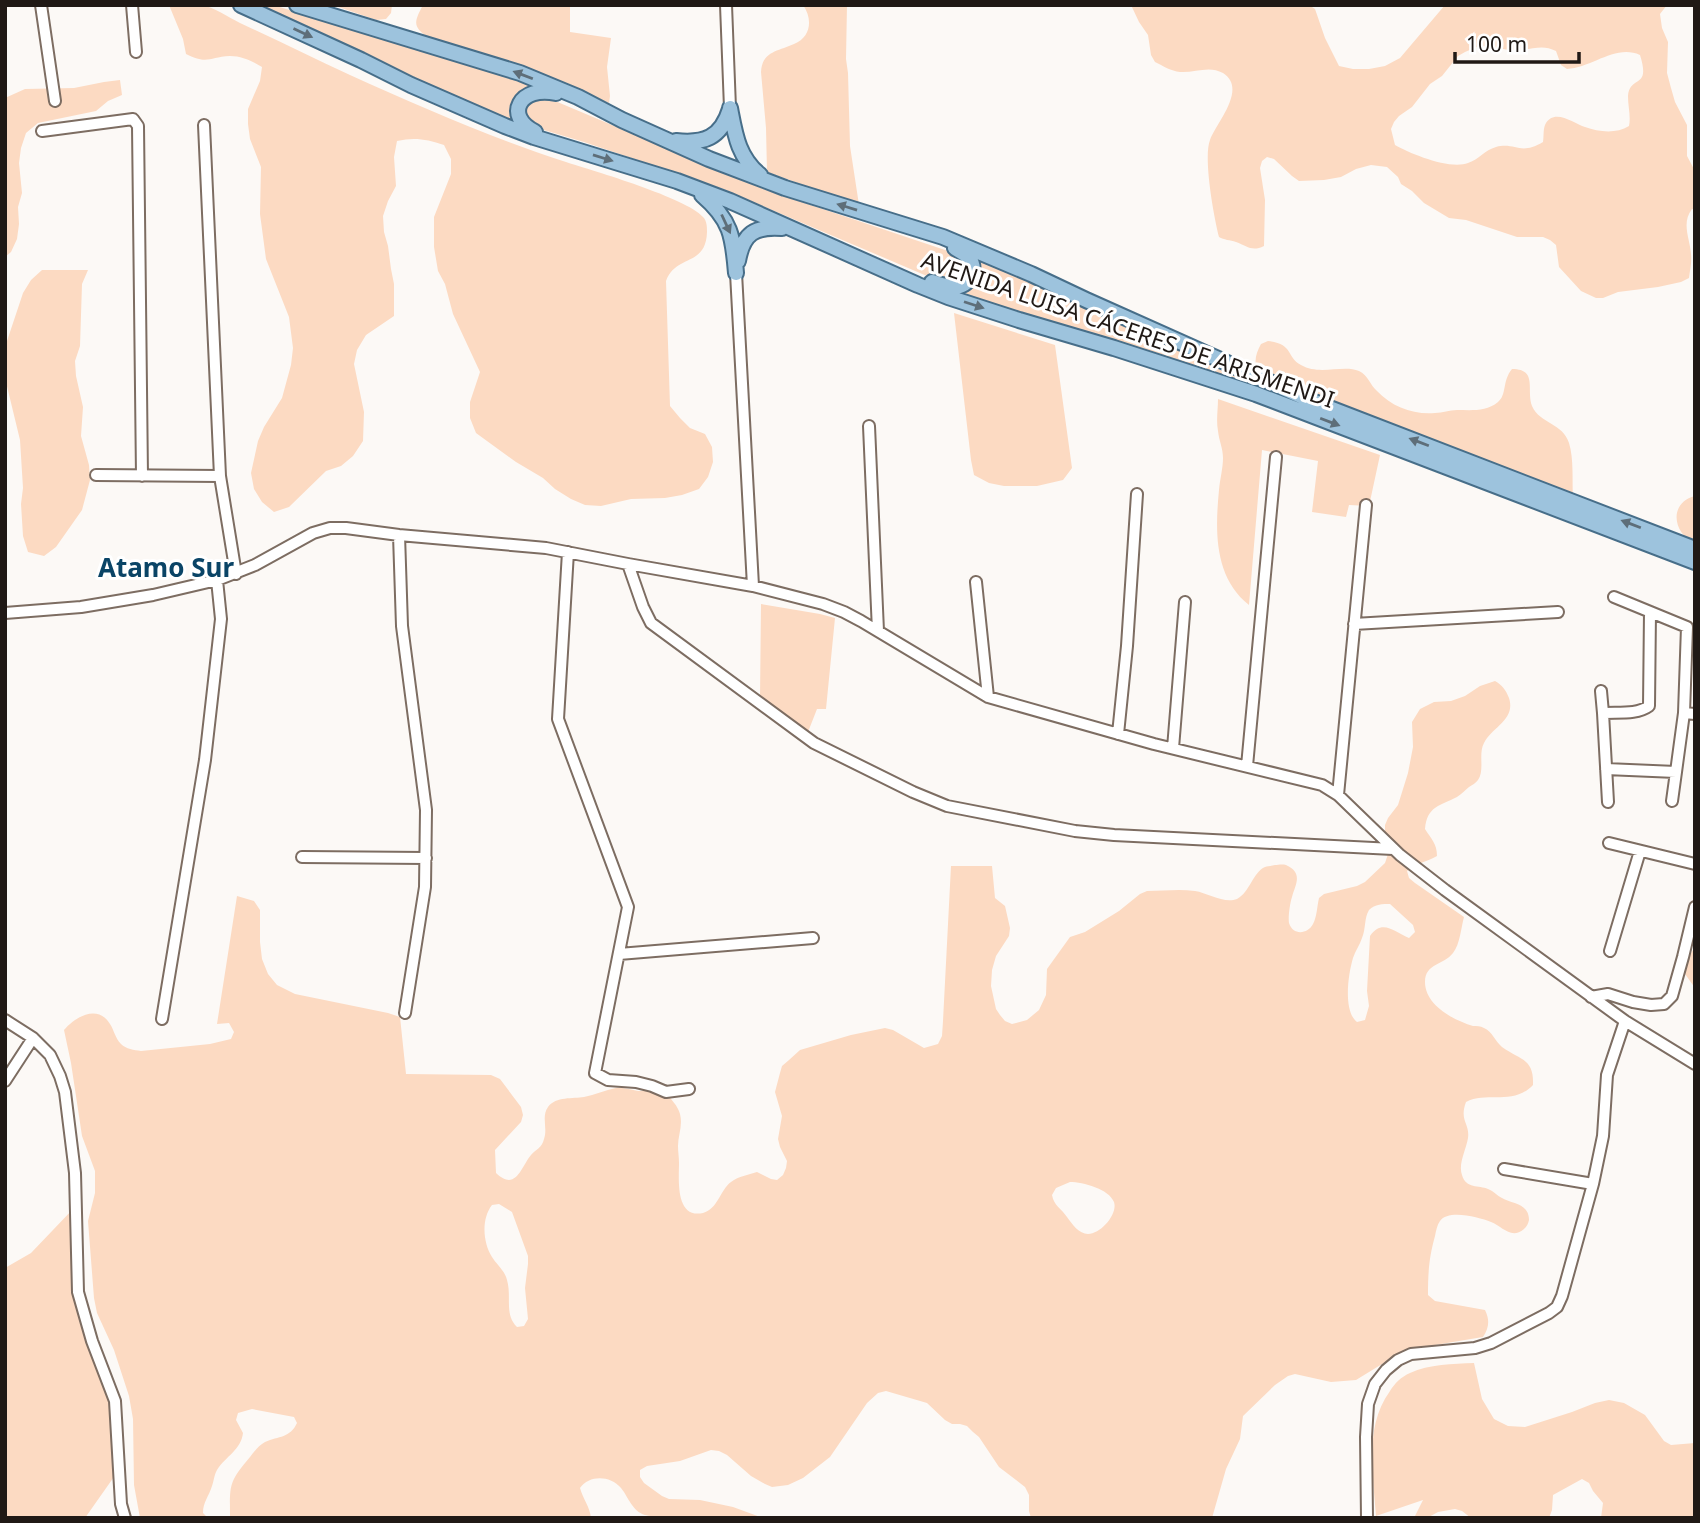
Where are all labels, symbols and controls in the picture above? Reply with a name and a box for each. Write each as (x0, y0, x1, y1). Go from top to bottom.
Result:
scale bar (1455, 21, 1579, 65)
one-way arrow (293, 28, 314, 39)
text: 100 m (1466, 30, 1527, 58)
one-way arrow (512, 69, 533, 80)
one-way arrow (593, 153, 614, 163)
one-way arrow (836, 201, 857, 211)
one-way arrow (720, 214, 732, 234)
street label: AVENIDA LUISA CÁCERES DE ARISMENDI (918, 243, 1339, 415)
one-way arrow (963, 301, 984, 311)
one-way arrow (1319, 416, 1340, 427)
one-way arrow (1408, 437, 1429, 448)
one-way arrow (1620, 519, 1641, 530)
district label: Atamo Sur (98, 549, 234, 585)

